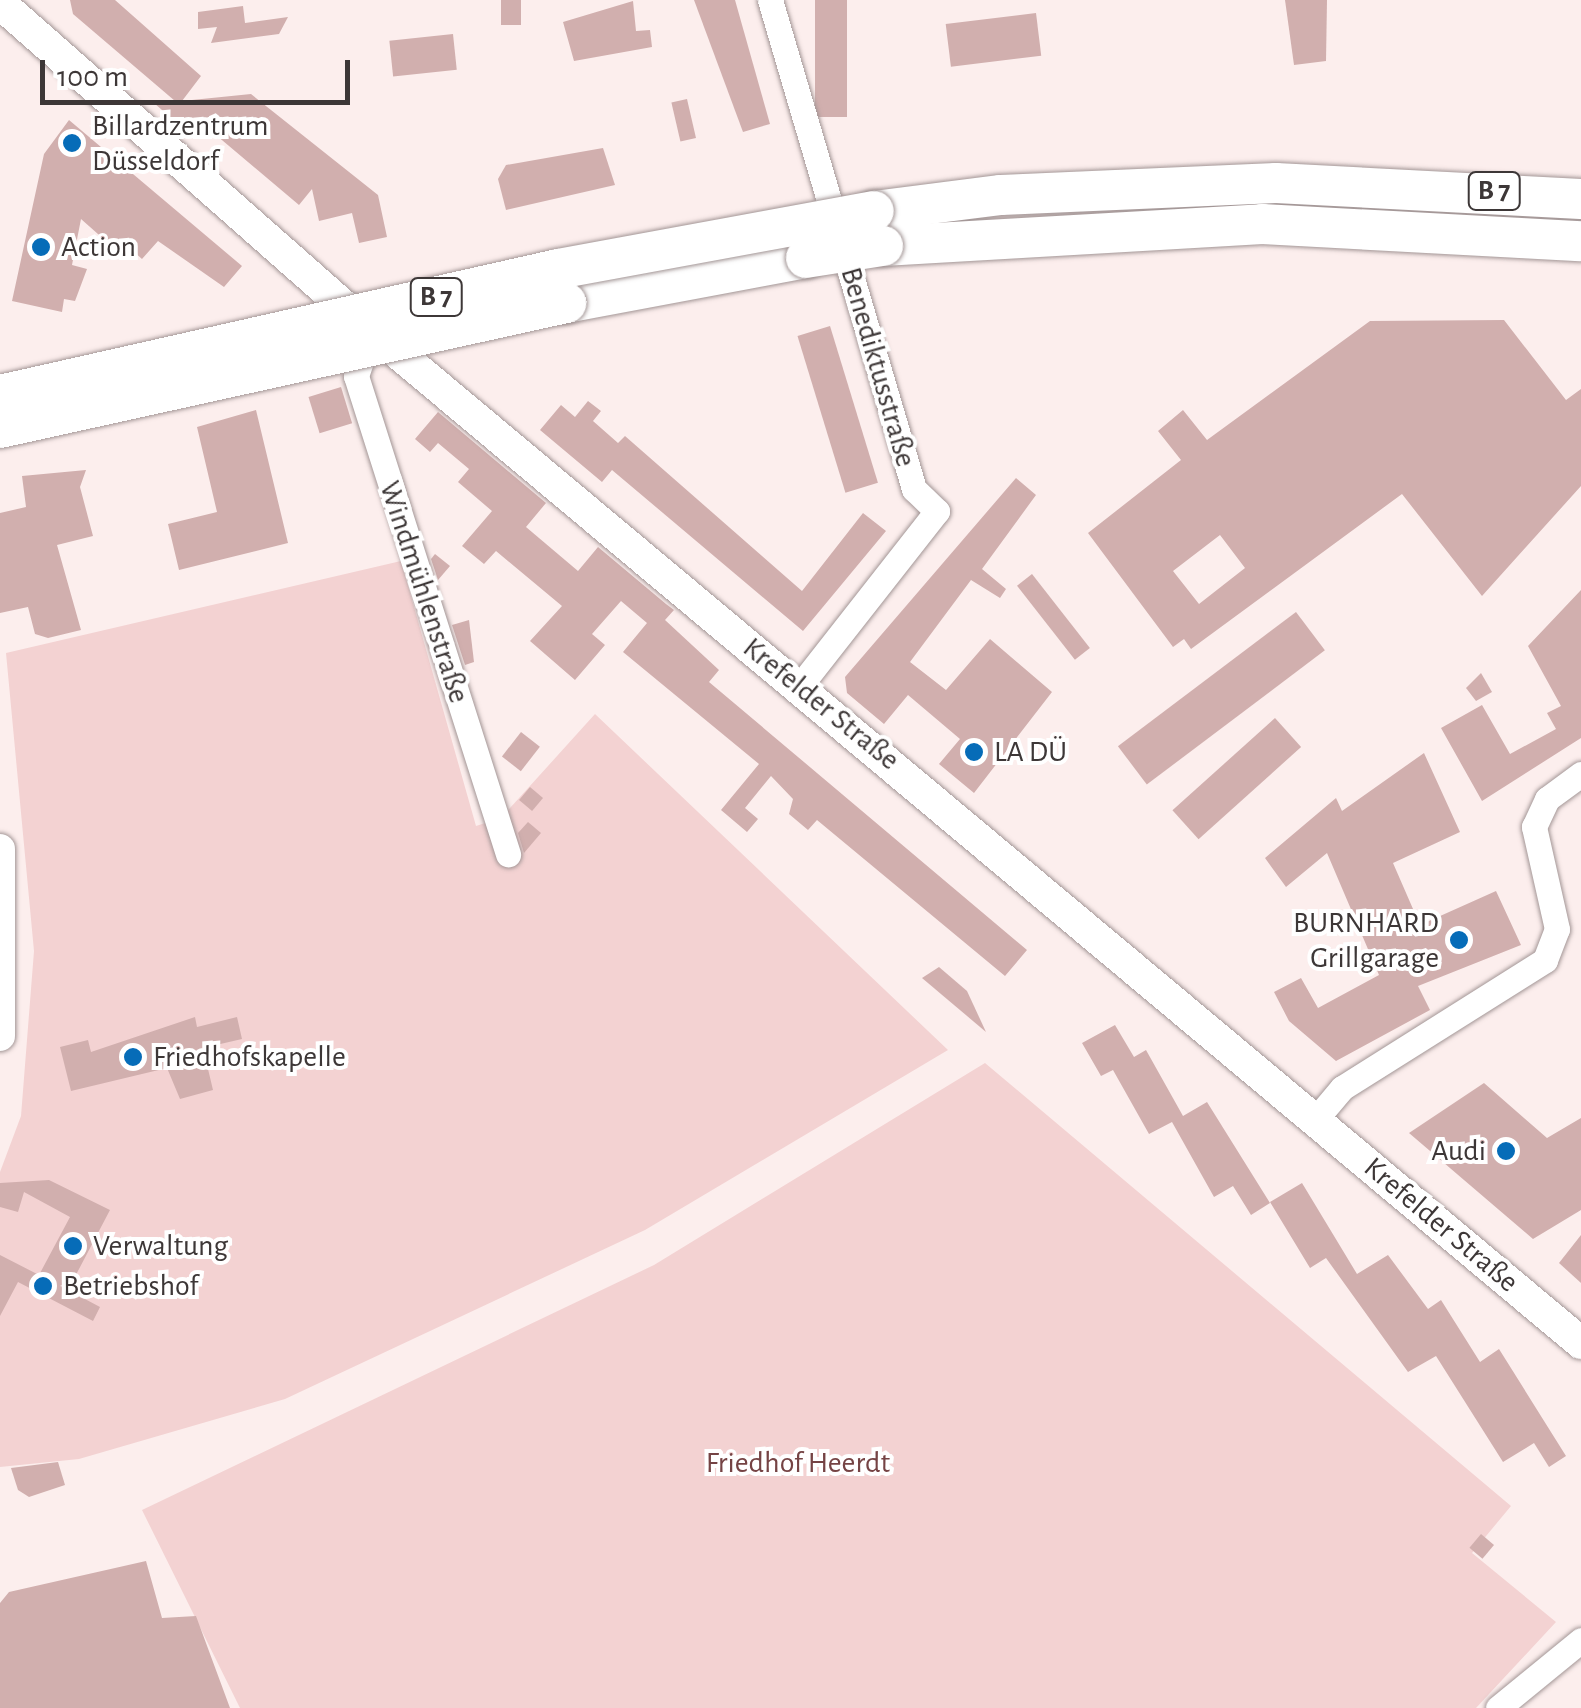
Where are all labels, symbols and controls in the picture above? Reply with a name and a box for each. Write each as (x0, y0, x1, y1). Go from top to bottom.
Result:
scale bar (45, 40, 355, 102)
text: 100 m (57, 62, 128, 92)
place label: Billardzentrum Düsseldorf (92, 108, 268, 178)
marker: Billardzentrum Düsseldorf (61, 132, 83, 154)
road number: B 7 (1466, 168, 1522, 214)
place label: Action (61, 229, 136, 265)
marker: Action (30, 236, 52, 258)
street label: Benediktusstraße (832, 263, 924, 471)
road number: B 7 (408, 274, 464, 320)
street label: Windmühlenstraße (371, 477, 477, 707)
street label: Krefelder Straße (736, 630, 906, 778)
place label: LA DÜ (994, 734, 1067, 770)
marker: LA DÜ (963, 741, 985, 763)
place label: BURNHARD Grillgarage (1293, 905, 1439, 976)
marker: BURNHARD Grillgarage (1448, 929, 1470, 951)
place label: Friedhofskapelle (153, 1039, 346, 1075)
marker: Friedhofskapelle (122, 1046, 144, 1068)
place label: Audi (1431, 1133, 1486, 1169)
marker: Audi (1495, 1140, 1517, 1162)
street label: Krefelder Straße (1356, 1150, 1526, 1300)
place label: Verwaltung (93, 1228, 228, 1264)
marker: Verwaltung (62, 1235, 84, 1257)
place label: Betriebshof (63, 1268, 198, 1304)
marker: Betriebshof (32, 1275, 54, 1297)
park label: Friedhof Heerdt (706, 1445, 890, 1481)

